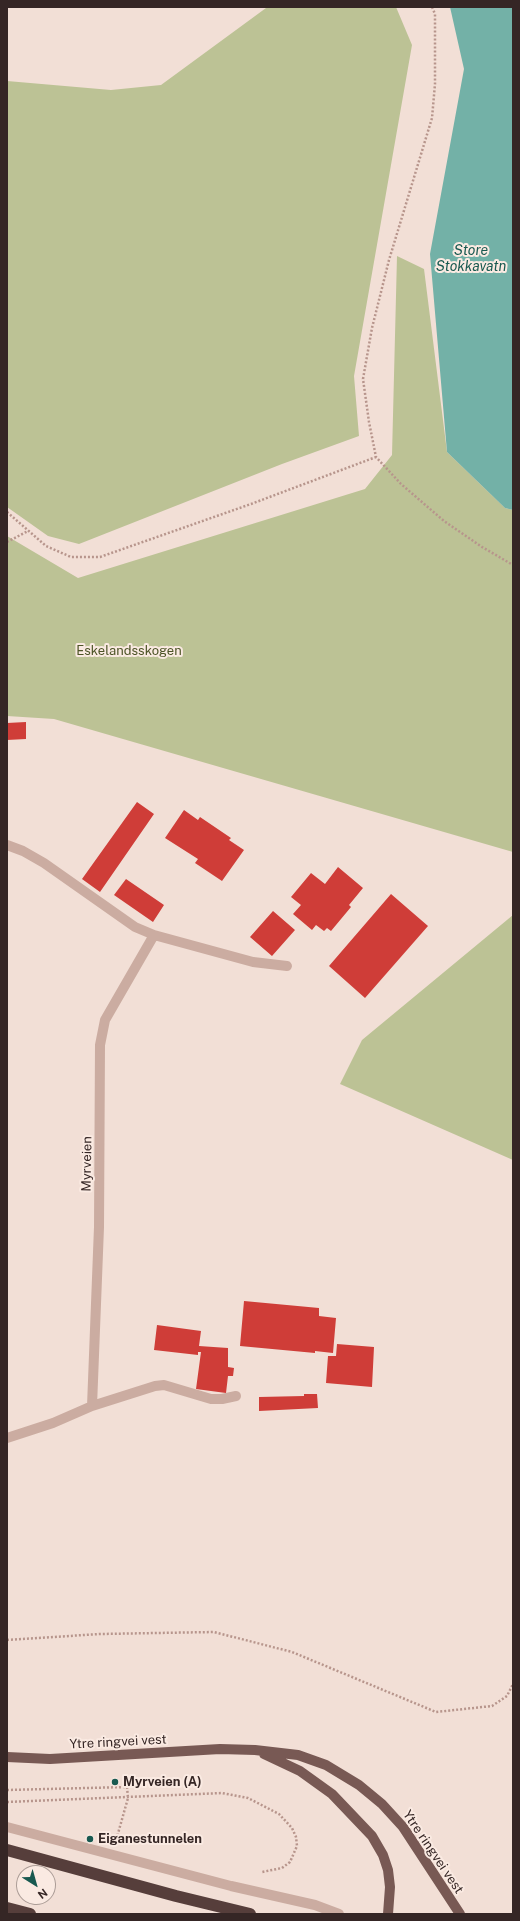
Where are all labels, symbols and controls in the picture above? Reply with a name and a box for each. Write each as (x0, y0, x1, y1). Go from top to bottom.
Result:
water label: Store Stokkavatn (436, 243, 506, 276)
park label: Eskelandsskogen (76, 643, 182, 659)
street label: Myrveien (79, 1136, 95, 1192)
street label: Ytre ringvei vest (69, 1732, 167, 1752)
place label: Myrveien (A) (123, 1774, 202, 1790)
marker: Myrveien (A) (110, 1777, 120, 1787)
street label: Ytre ringvei vest (399, 1807, 467, 1897)
place label: Eiganestunnelen (98, 1831, 202, 1847)
marker: Eiganestunnelen (85, 1834, 95, 1844)
north arrow (16, 1865, 56, 1905)
text: N (36, 1886, 50, 1901)

